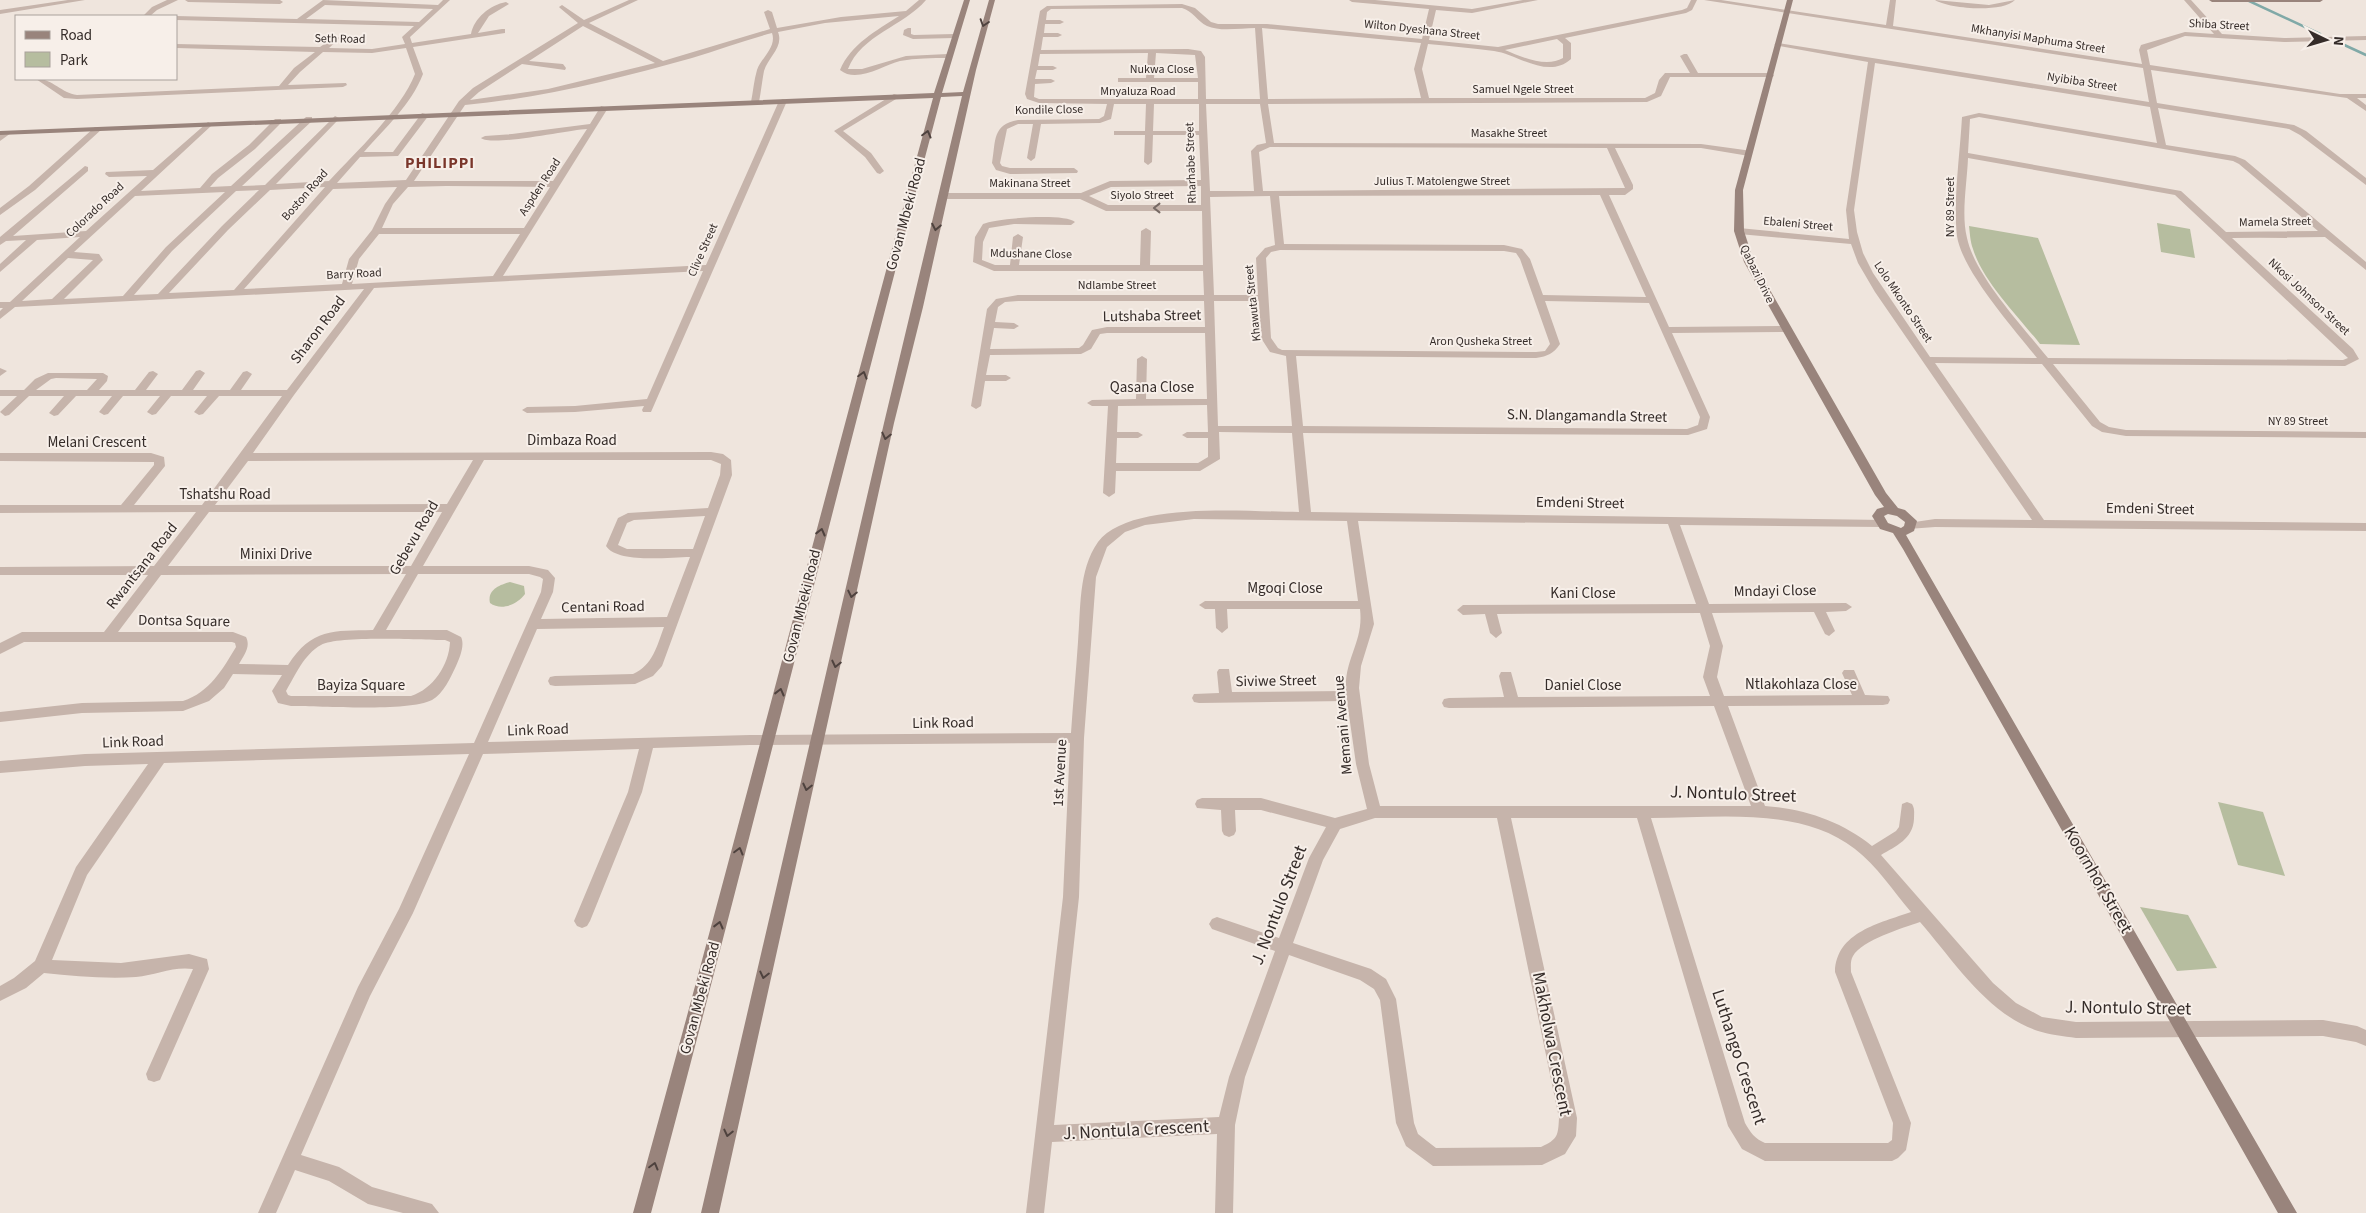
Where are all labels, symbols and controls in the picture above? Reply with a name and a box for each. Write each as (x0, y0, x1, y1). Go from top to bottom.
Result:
legend (15, 15, 178, 80)
street label: Wilton Dyeshana Street (1363, 15, 1481, 45)
street label: Shiba Street (2188, 15, 2250, 35)
north arrow (2301, 15, 2351, 65)
one-way arrow (979, 18, 989, 27)
street label: Mkhanyisi Maphuma Street (1970, 20, 2106, 58)
text: Road (60, 25, 92, 46)
street label: Seth Road (314, 30, 366, 48)
text: N (2328, 36, 2348, 47)
text: Park (60, 50, 89, 71)
street label: Nukwa Close (1130, 61, 1194, 78)
street label: Nyibiba Street (2046, 68, 2118, 96)
street label: Samuel Ngele Street (1472, 81, 1574, 98)
street label: Mnyaluza Road (1100, 83, 1176, 100)
street label: Kondile Close (1015, 101, 1083, 119)
street label: Rharhabe Street (1181, 122, 1201, 204)
street label: Masakhe Street (1471, 125, 1547, 142)
one-way arrow (921, 129, 932, 138)
district label: PHILIPPI (405, 152, 475, 174)
street label: Aspden Road (515, 155, 565, 219)
street label: Govan Mbeki Road (881, 155, 931, 273)
street label: Boston Road (278, 165, 332, 225)
street label: Julius T. Matolengwe Street (1374, 173, 1510, 190)
street label: Makinana Street (989, 175, 1071, 192)
street label: NY 89 Street (1942, 177, 1959, 237)
street label: Colorado Road (62, 178, 128, 242)
street label: Siyolo Street (1110, 187, 1174, 204)
one-way arrow (1153, 203, 1160, 213)
street label: Ebaleni Street (1762, 212, 1834, 236)
street label: Mamela Street (2239, 213, 2311, 231)
street label: Clive Street (684, 221, 722, 279)
one-way arrow (931, 222, 942, 231)
street label: Qabazi Drive (1736, 242, 1778, 306)
street label: Mdushane Close (990, 245, 1072, 263)
street label: Nkosi Johnson Street (2264, 255, 2354, 339)
street label: Lolo Mkonto Street (1870, 258, 1936, 346)
street label: Barry Road (326, 264, 382, 284)
street label: Khawuta Street (1241, 264, 1265, 342)
street label: Ndlambe Street (1078, 277, 1156, 294)
street label: Sharon Road (285, 292, 351, 368)
street label: Lutshaba Street (1103, 305, 1201, 327)
street label: Aron Qusheka Street (1430, 333, 1532, 350)
one-way arrow (857, 372, 867, 380)
street label: Qasana Close (1110, 377, 1194, 398)
street label: S.N. Dlangamandla Street (1507, 404, 1667, 428)
street label: NY 89 Street (2268, 413, 2328, 430)
street label: Dimbaza Road (527, 430, 617, 451)
one-way arrow (881, 431, 892, 440)
street label: Melani Crescent (47, 432, 147, 453)
street label: Tshatshu Road (179, 484, 271, 505)
street label: Emdeni Street (1536, 492, 1624, 514)
street label: Gebevu Road (384, 497, 444, 579)
street label: Emdeni Street (2106, 498, 2194, 520)
street label: Rwantsana Road (102, 518, 182, 614)
one-way arrow (815, 528, 826, 537)
street label: Minixi Drive (240, 544, 312, 565)
street label: Govan Mbeki Road (778, 547, 826, 665)
street label: Mgoqi Close (1247, 578, 1323, 599)
street label: Mndayi Close (1733, 580, 1817, 602)
street label: Kani Close (1550, 583, 1616, 604)
one-way arrow (847, 590, 857, 599)
street label: Centani Road (561, 596, 645, 618)
street label: Dontsa Square (138, 610, 230, 632)
one-way arrow (831, 660, 842, 669)
street label: Siviwe Street (1235, 670, 1317, 692)
street label: Ntlakohlaza Close (1745, 674, 1857, 695)
street label: Bayiza Square (317, 675, 405, 696)
street label: Memani Avenue (1328, 675, 1358, 775)
street label: Daniel Close (1544, 675, 1622, 696)
one-way arrow (774, 688, 785, 697)
street label: Link Road (912, 712, 974, 734)
street label: Link Road (507, 718, 569, 742)
street label: Link Road (102, 730, 164, 754)
street label: 1st Avenue (1048, 739, 1072, 807)
street label: J. Nontulo Street (1669, 779, 1797, 809)
one-way arrow (802, 783, 813, 792)
street label: Koornhof Street (2057, 822, 2139, 938)
street label: J. Nontulo Street (1245, 841, 1313, 969)
one-way arrow (733, 847, 743, 855)
one-way arrow (714, 921, 724, 929)
street label: Govan Mbeki Road (675, 939, 725, 1057)
one-way arrow (759, 970, 770, 979)
street label: Makholwa Crescent (1526, 970, 1578, 1118)
street label: Luthango Crescent (1705, 986, 1773, 1128)
street label: J. Nontulo Street (2065, 994, 2191, 1022)
street label: J. Nontula Crescent (1062, 1114, 1210, 1146)
one-way arrow (723, 1129, 734, 1137)
one-way arrow (648, 1161, 659, 1170)

